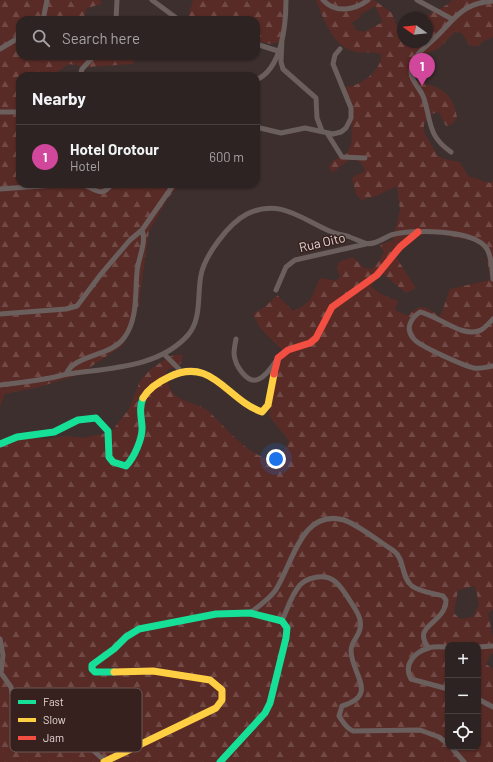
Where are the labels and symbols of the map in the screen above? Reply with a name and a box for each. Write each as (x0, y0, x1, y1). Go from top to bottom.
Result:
north arrow (397, 12, 433, 48)
pin: 1 (409, 53, 435, 86)
street label: Rua Oito (297, 229, 347, 255)
your location (266, 449, 286, 469)
legend (10, 688, 142, 752)
text: Fast (43, 695, 64, 708)
text: Slow (43, 713, 66, 726)
text: Jam (43, 731, 64, 744)

